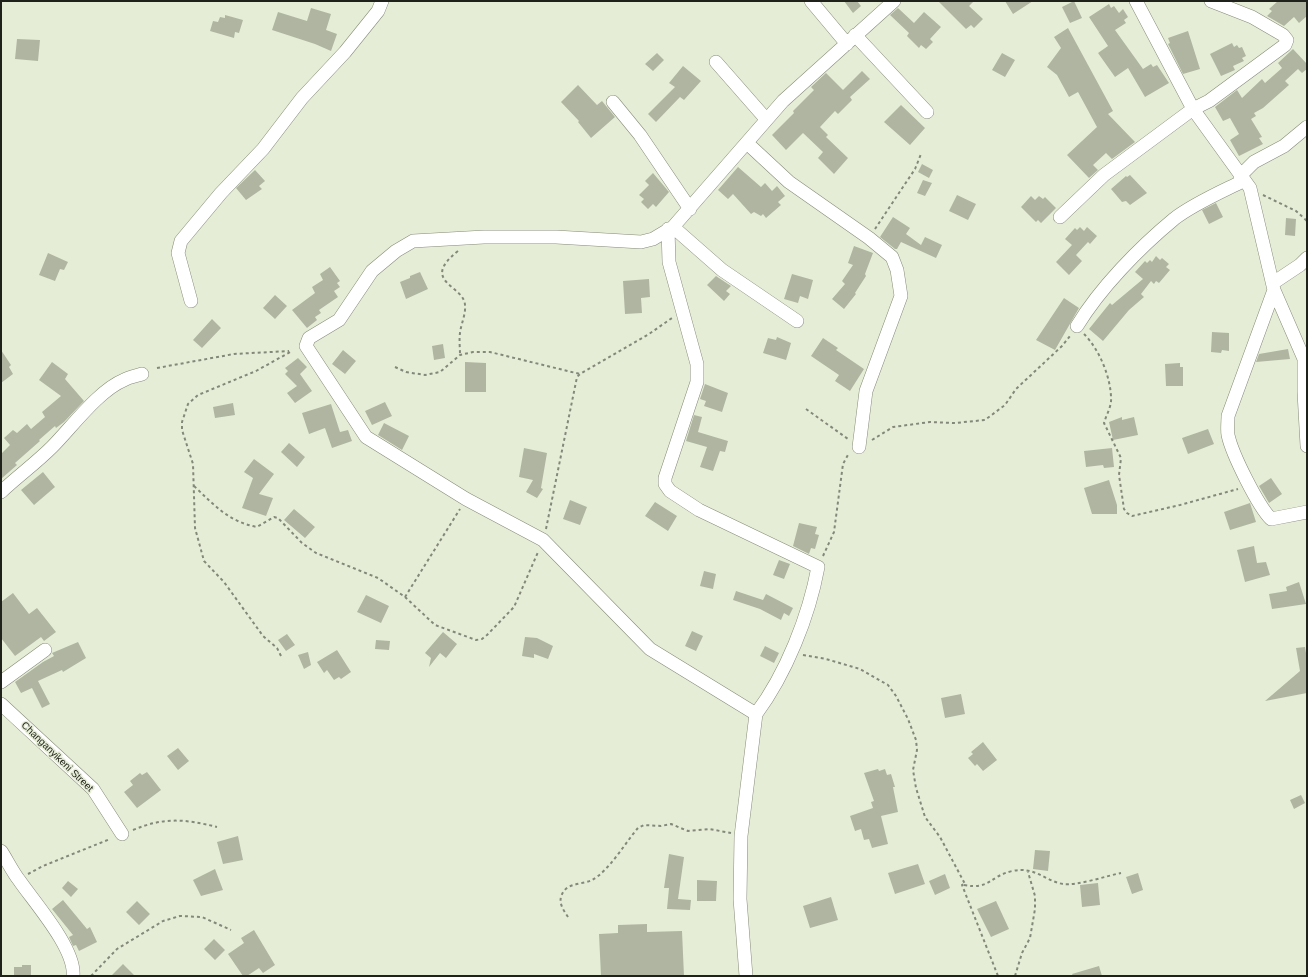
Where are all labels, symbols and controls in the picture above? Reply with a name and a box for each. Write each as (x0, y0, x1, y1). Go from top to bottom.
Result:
street label: Changanyikeni Street (18, 719, 96, 795)

